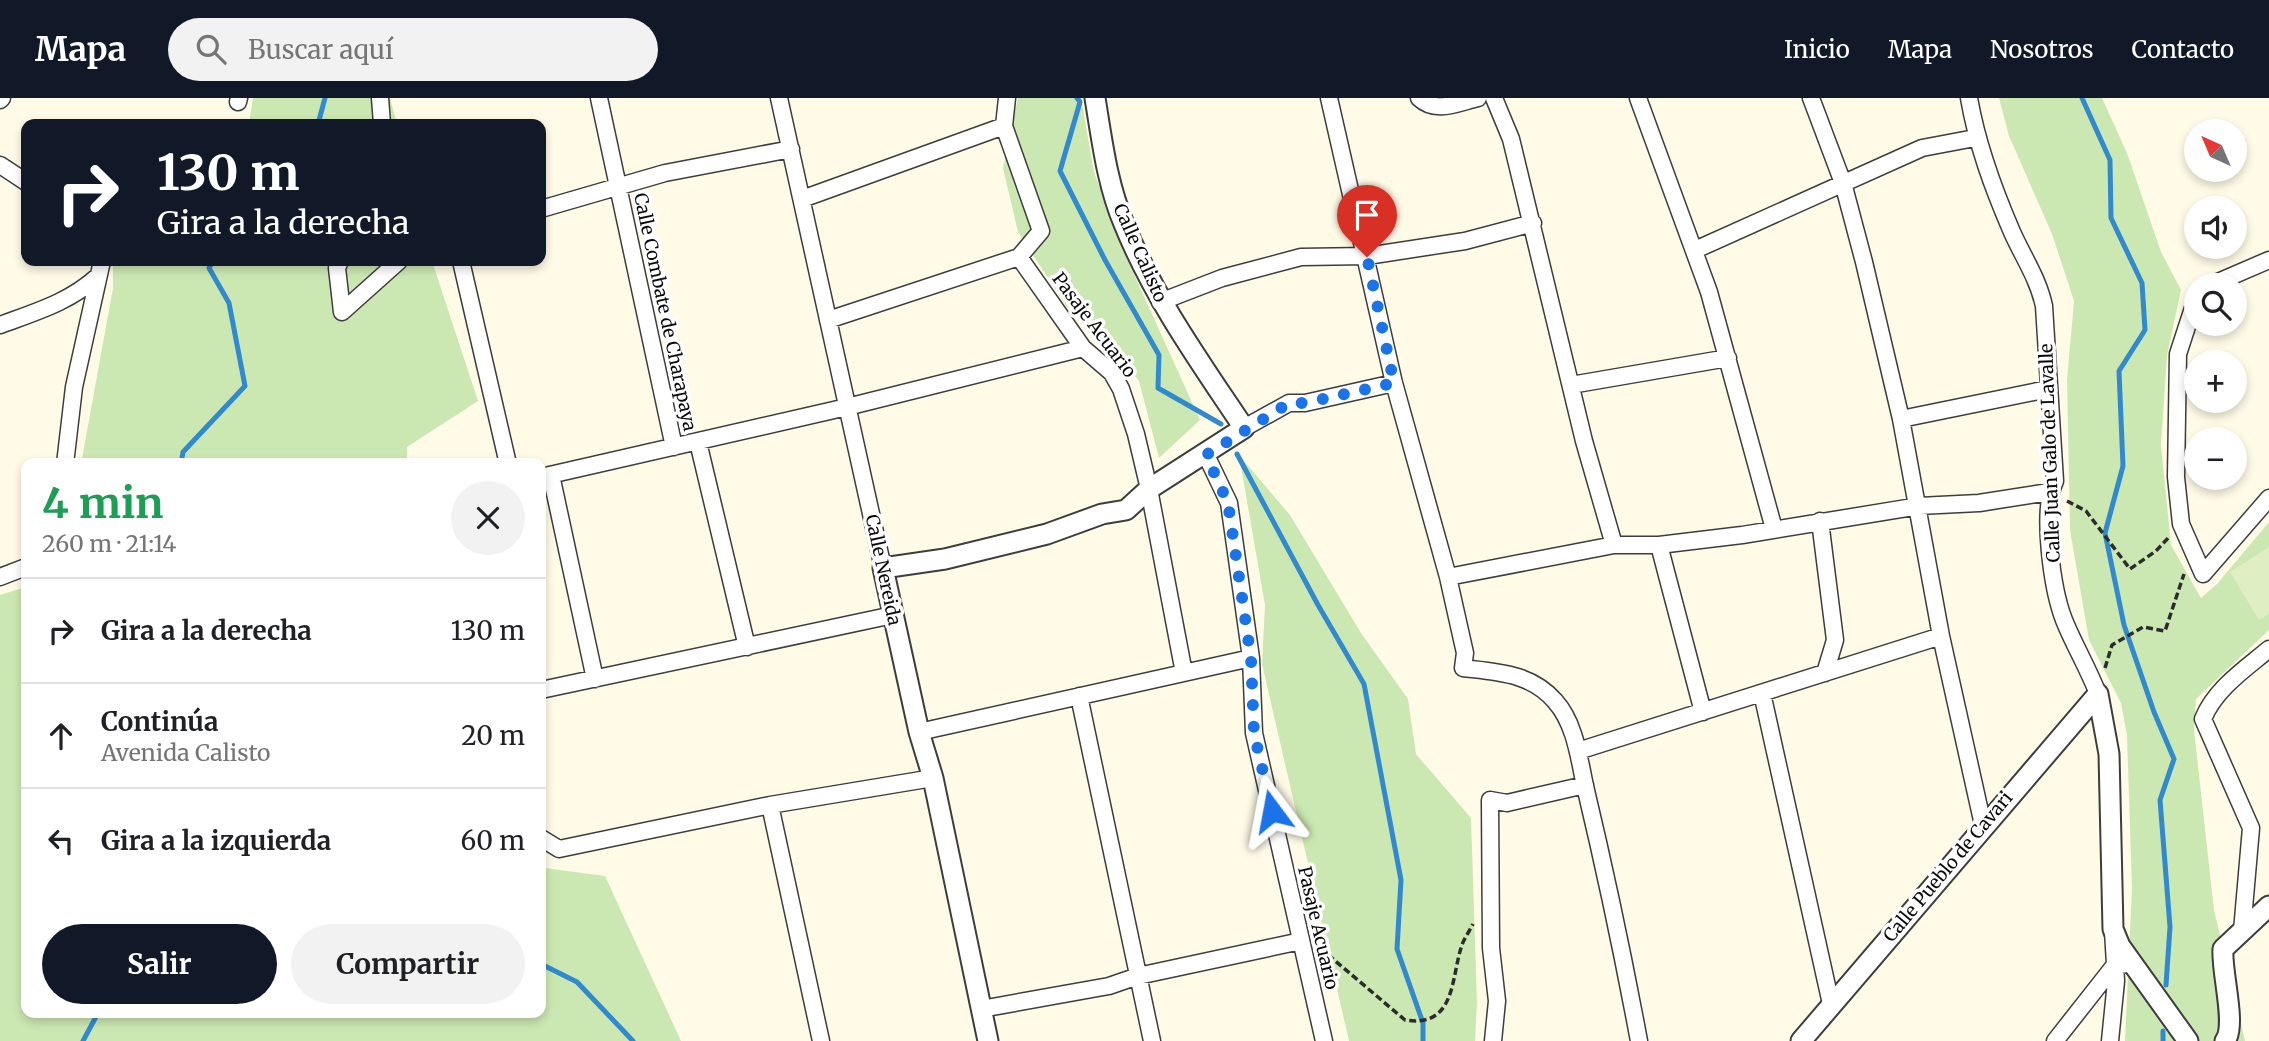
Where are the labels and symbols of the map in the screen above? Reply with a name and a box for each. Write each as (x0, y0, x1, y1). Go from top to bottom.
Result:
north arrow (2184, 119, 2247, 182)
pin (1337, 185, 1397, 257)
street label: Calle Combate de Charapaya (629, 191, 702, 433)
street label: Calle Calisto (1108, 200, 1172, 306)
street label: Pasaje Acuario (1047, 268, 1141, 382)
street label: Calle Juan Galo de Lavalle (2034, 343, 2065, 563)
street label: Calle Nereida (860, 512, 907, 628)
position arrow (1235, 774, 1309, 848)
street label: Calle Pueblo de Cavari (1878, 787, 2017, 947)
street label: Pasaje Acuario (1293, 864, 1344, 992)

